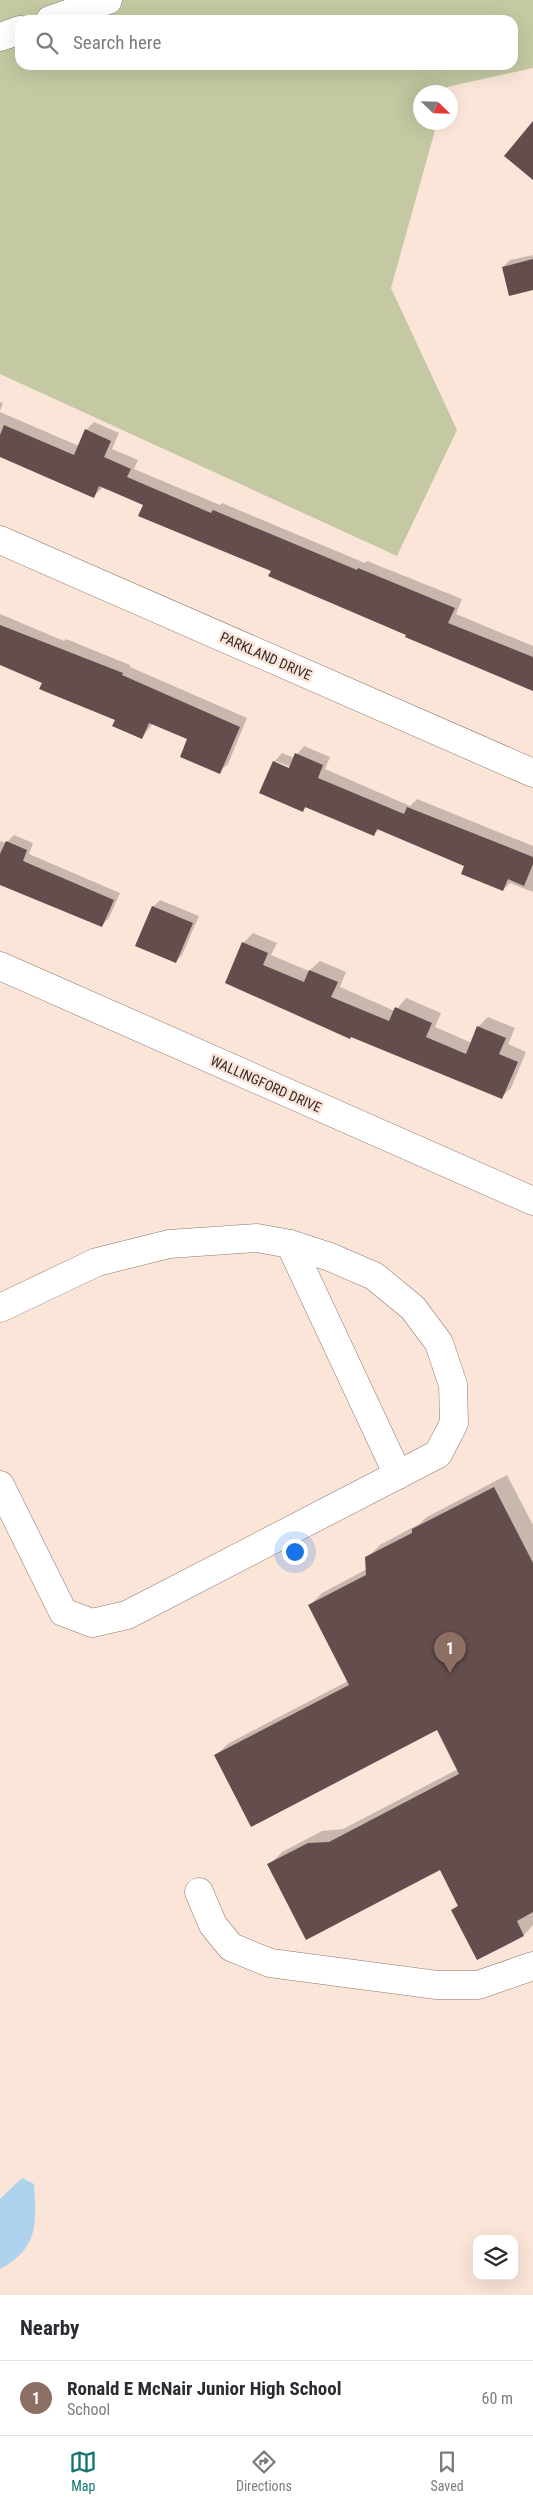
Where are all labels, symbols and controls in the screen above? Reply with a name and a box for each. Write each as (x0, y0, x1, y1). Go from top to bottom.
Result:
search box (15, 15, 518, 70)
icon: search (33, 29, 61, 57)
text: Search here (73, 31, 161, 54)
north arrow (413, 85, 458, 130)
street label: PARKLAND DRIVE (218, 629, 314, 683)
street label: WALLINGFORD DRIVE (208, 1052, 324, 1116)
your location (282, 1539, 308, 1565)
pin: 1 (434, 1632, 466, 1673)
map controls (473, 2235, 518, 2280)
button: layers (473, 2235, 518, 2280)
text: Nearby (20, 2316, 79, 2340)
text: Ronald E McNair Junior High School (67, 2377, 341, 2400)
text: 1 (32, 2389, 40, 2408)
text: 60 m (481, 2389, 513, 2408)
text: School (67, 2400, 110, 2419)
tab: Map (69, 2448, 97, 2494)
tab: Directions (236, 2448, 292, 2494)
tab: Saved (430, 2448, 464, 2494)

